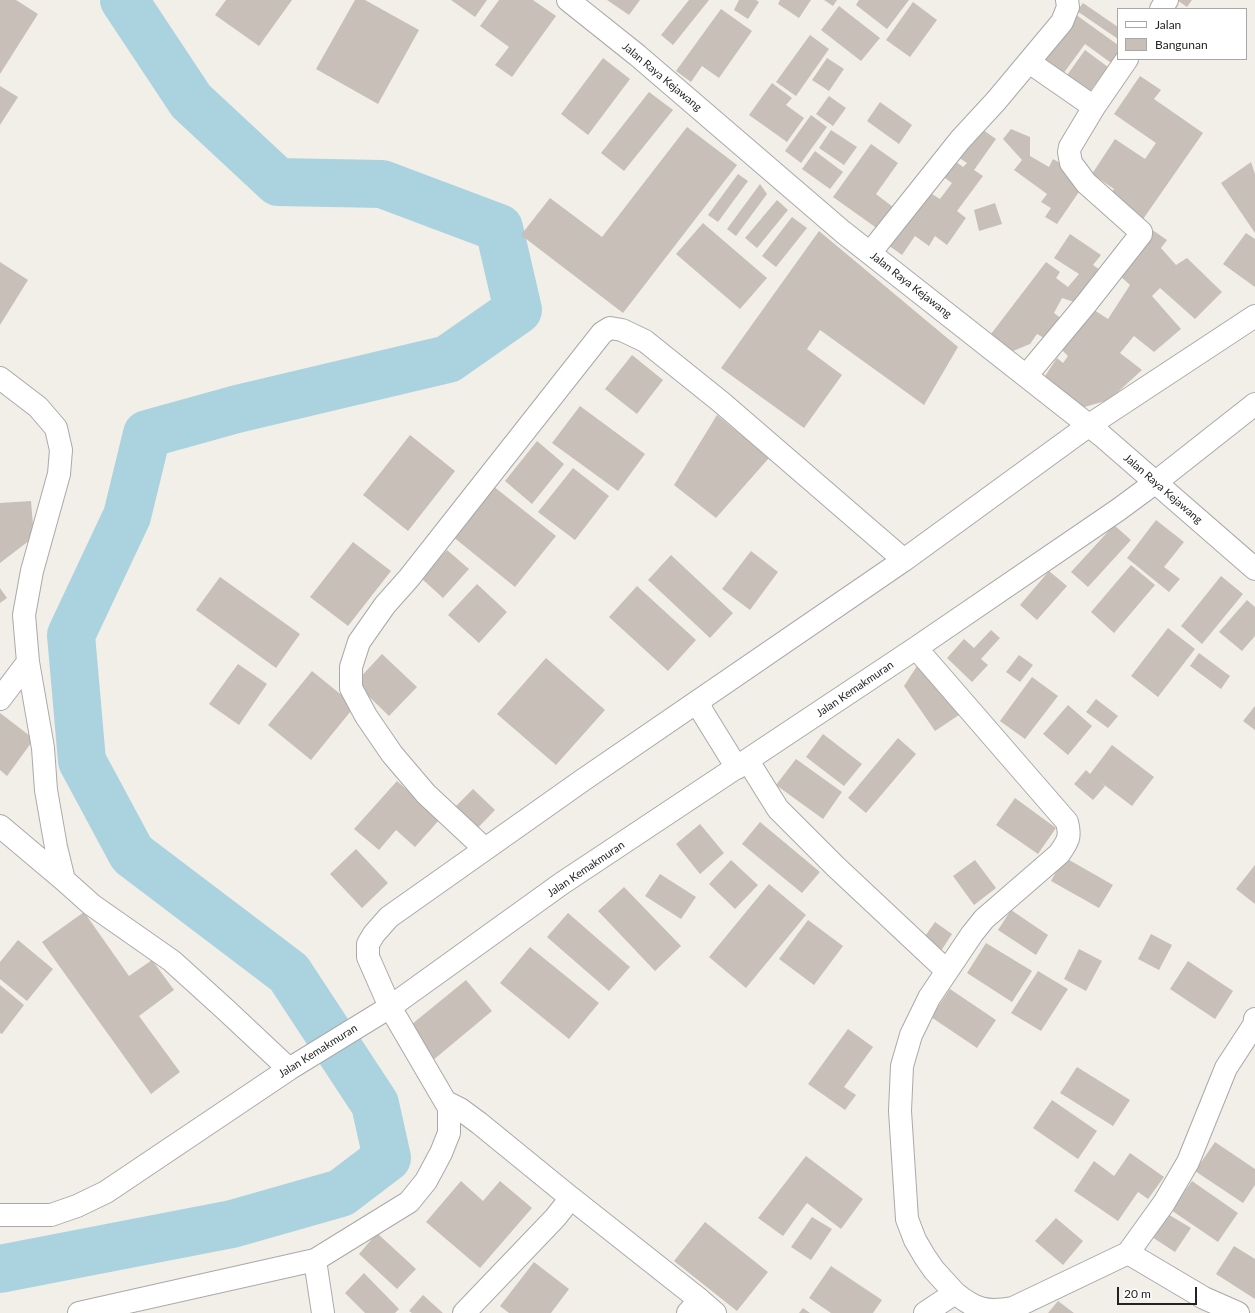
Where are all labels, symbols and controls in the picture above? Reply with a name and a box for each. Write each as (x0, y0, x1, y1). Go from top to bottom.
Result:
legend (1117, 8, 1247, 60)
text: Jalan (1155, 17, 1181, 32)
text: Bangunan (1155, 37, 1208, 52)
street label: Jalan Raya Kejawang (620, 40, 704, 114)
street label: Jalan Raya Kejawang (868, 249, 954, 321)
street label: Jalan Raya Kejawang (1121, 451, 1205, 527)
street label: Jalan Kemakmuran (814, 658, 896, 720)
street label: Jalan Kemakmuran (545, 838, 627, 900)
street label: Jalan Kemakmuran (276, 1021, 360, 1081)
scale bar (1119, 1279, 1199, 1305)
text: 20 m (1124, 1286, 1151, 1301)

